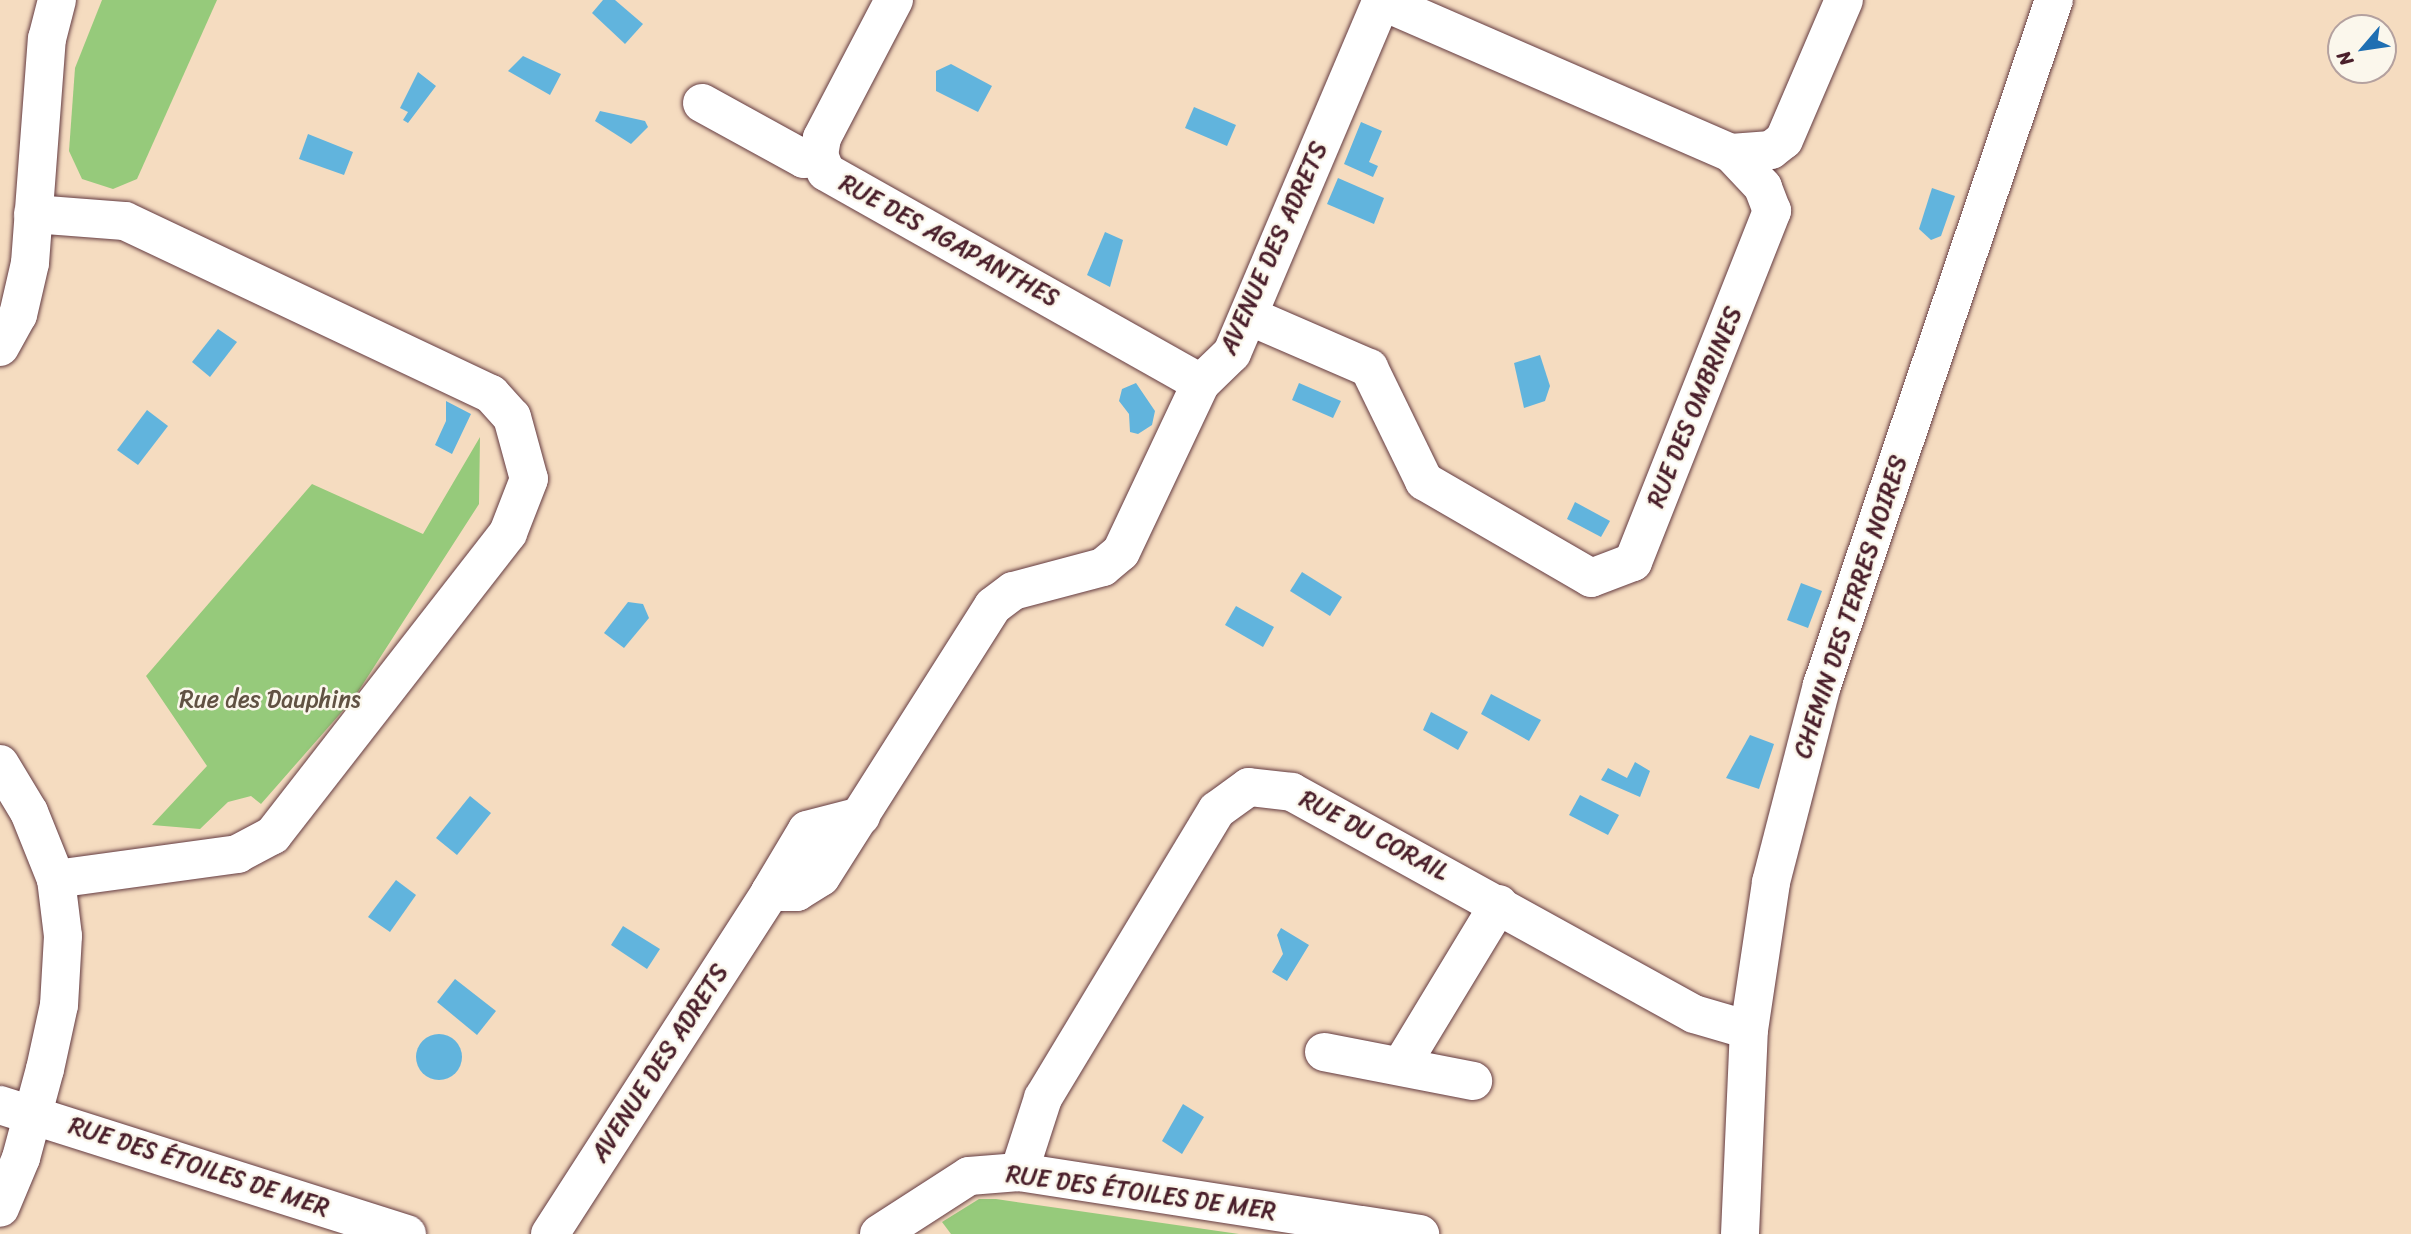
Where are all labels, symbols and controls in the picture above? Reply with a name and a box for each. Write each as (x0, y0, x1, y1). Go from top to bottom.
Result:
north arrow (2327, 14, 2397, 84)
text: N (2327, 45, 2363, 72)
street label: AVENUE DES ADRETS (1214, 138, 1334, 358)
street label: RUE DES AGAPANTHES (833, 168, 1065, 314)
street label: RUE DES OMBRINES (1641, 301, 1749, 513)
street label: CHEMIN DES TERRES NOIRES (1789, 453, 1913, 761)
park label: Rue des Dauphins (178, 686, 362, 714)
street label: RUE DU CORAIL (1294, 784, 1454, 888)
street label: AVENUE DES ADRETS (586, 959, 734, 1167)
street label: RUE DES ÉTOILES DE MER (65, 1111, 333, 1223)
street label: RUE DES ÉTOILES DE MER (1004, 1160, 1278, 1226)

